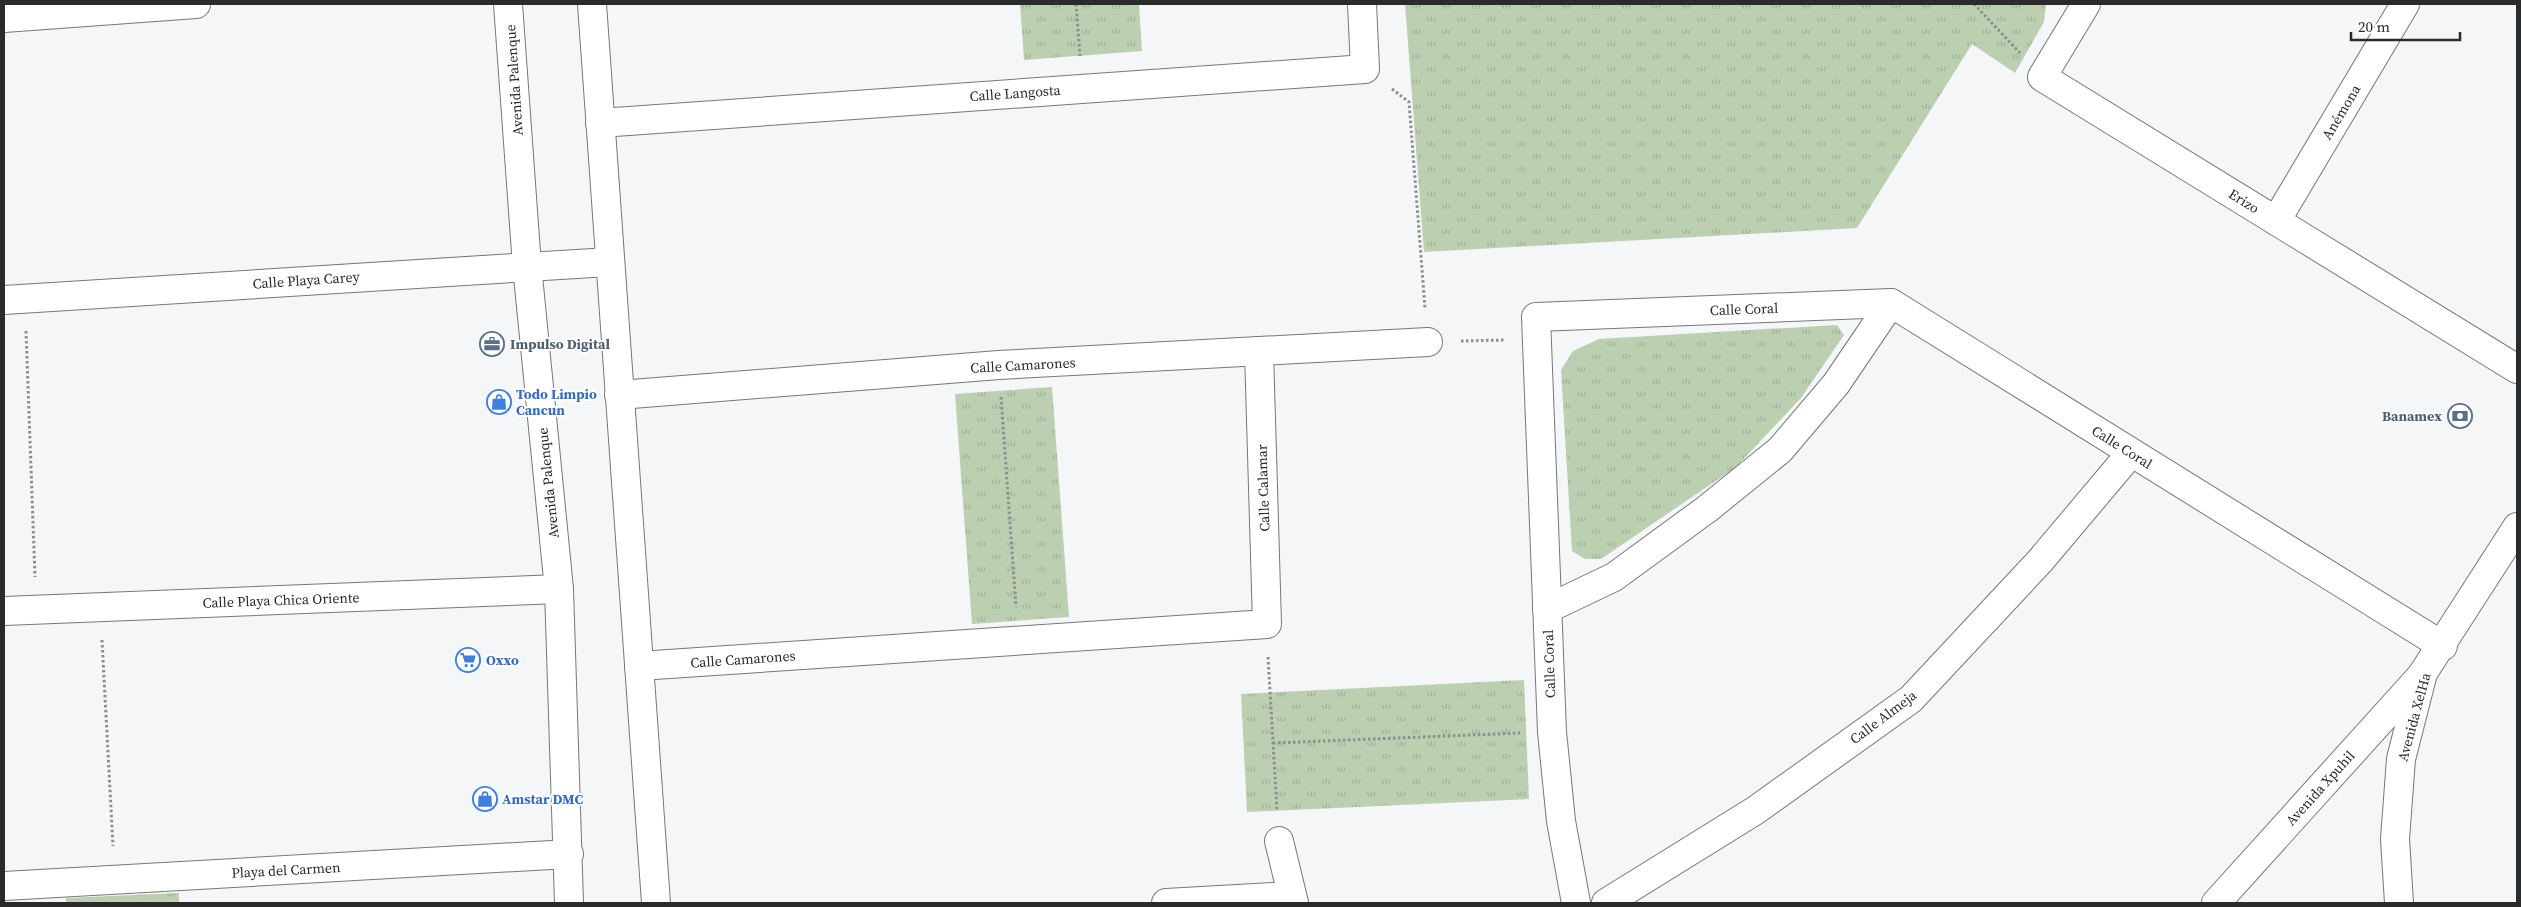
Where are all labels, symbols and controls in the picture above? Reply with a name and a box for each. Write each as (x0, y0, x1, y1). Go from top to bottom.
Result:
scale bar (2351, 10, 2460, 42)
text: 20 m (2358, 16, 2390, 37)
street label: Avenida Palenque (500, 24, 528, 136)
street label: Calle Langosta (969, 80, 1062, 106)
street label: Anémona (2317, 80, 2366, 143)
street label: Erizo (2225, 184, 2263, 218)
street label: Calle Playa Carey (252, 266, 361, 294)
street label: Calle Coral (1710, 298, 1778, 320)
office icon: Impulso Digital (479, 331, 505, 357)
place label: Impulso Digital (510, 334, 610, 354)
street label: Calle Camarones (970, 352, 1076, 378)
place label: Todo Limpio Cancun (516, 384, 597, 420)
shop icon: Todo Limpio Cancun (486, 389, 512, 415)
bank icon: Banamex (2447, 403, 2473, 429)
place label: Banamex (2382, 406, 2442, 426)
street label: Calle Coral (2088, 420, 2156, 474)
street label: Avenida Palenque (532, 427, 564, 539)
street label: Calle Calamar (1251, 444, 1275, 532)
street label: Calle Playa Chica Oriente (202, 587, 360, 613)
street label: Calle Coral (1538, 630, 1560, 698)
street label: Calle Camarones (690, 645, 796, 673)
supermarket icon: Oxxo (455, 647, 481, 673)
place label: Oxxo (486, 650, 519, 670)
street label: Avenida XelHa (2393, 670, 2436, 764)
street label: Calle Almeja (1845, 685, 1921, 749)
street label: Avenida Xpuhil (2281, 746, 2359, 830)
shop icon: Amstar DMC (472, 786, 498, 812)
place label: Amstar DMC (502, 789, 583, 809)
street label: Playa del Carmen (231, 857, 341, 883)

